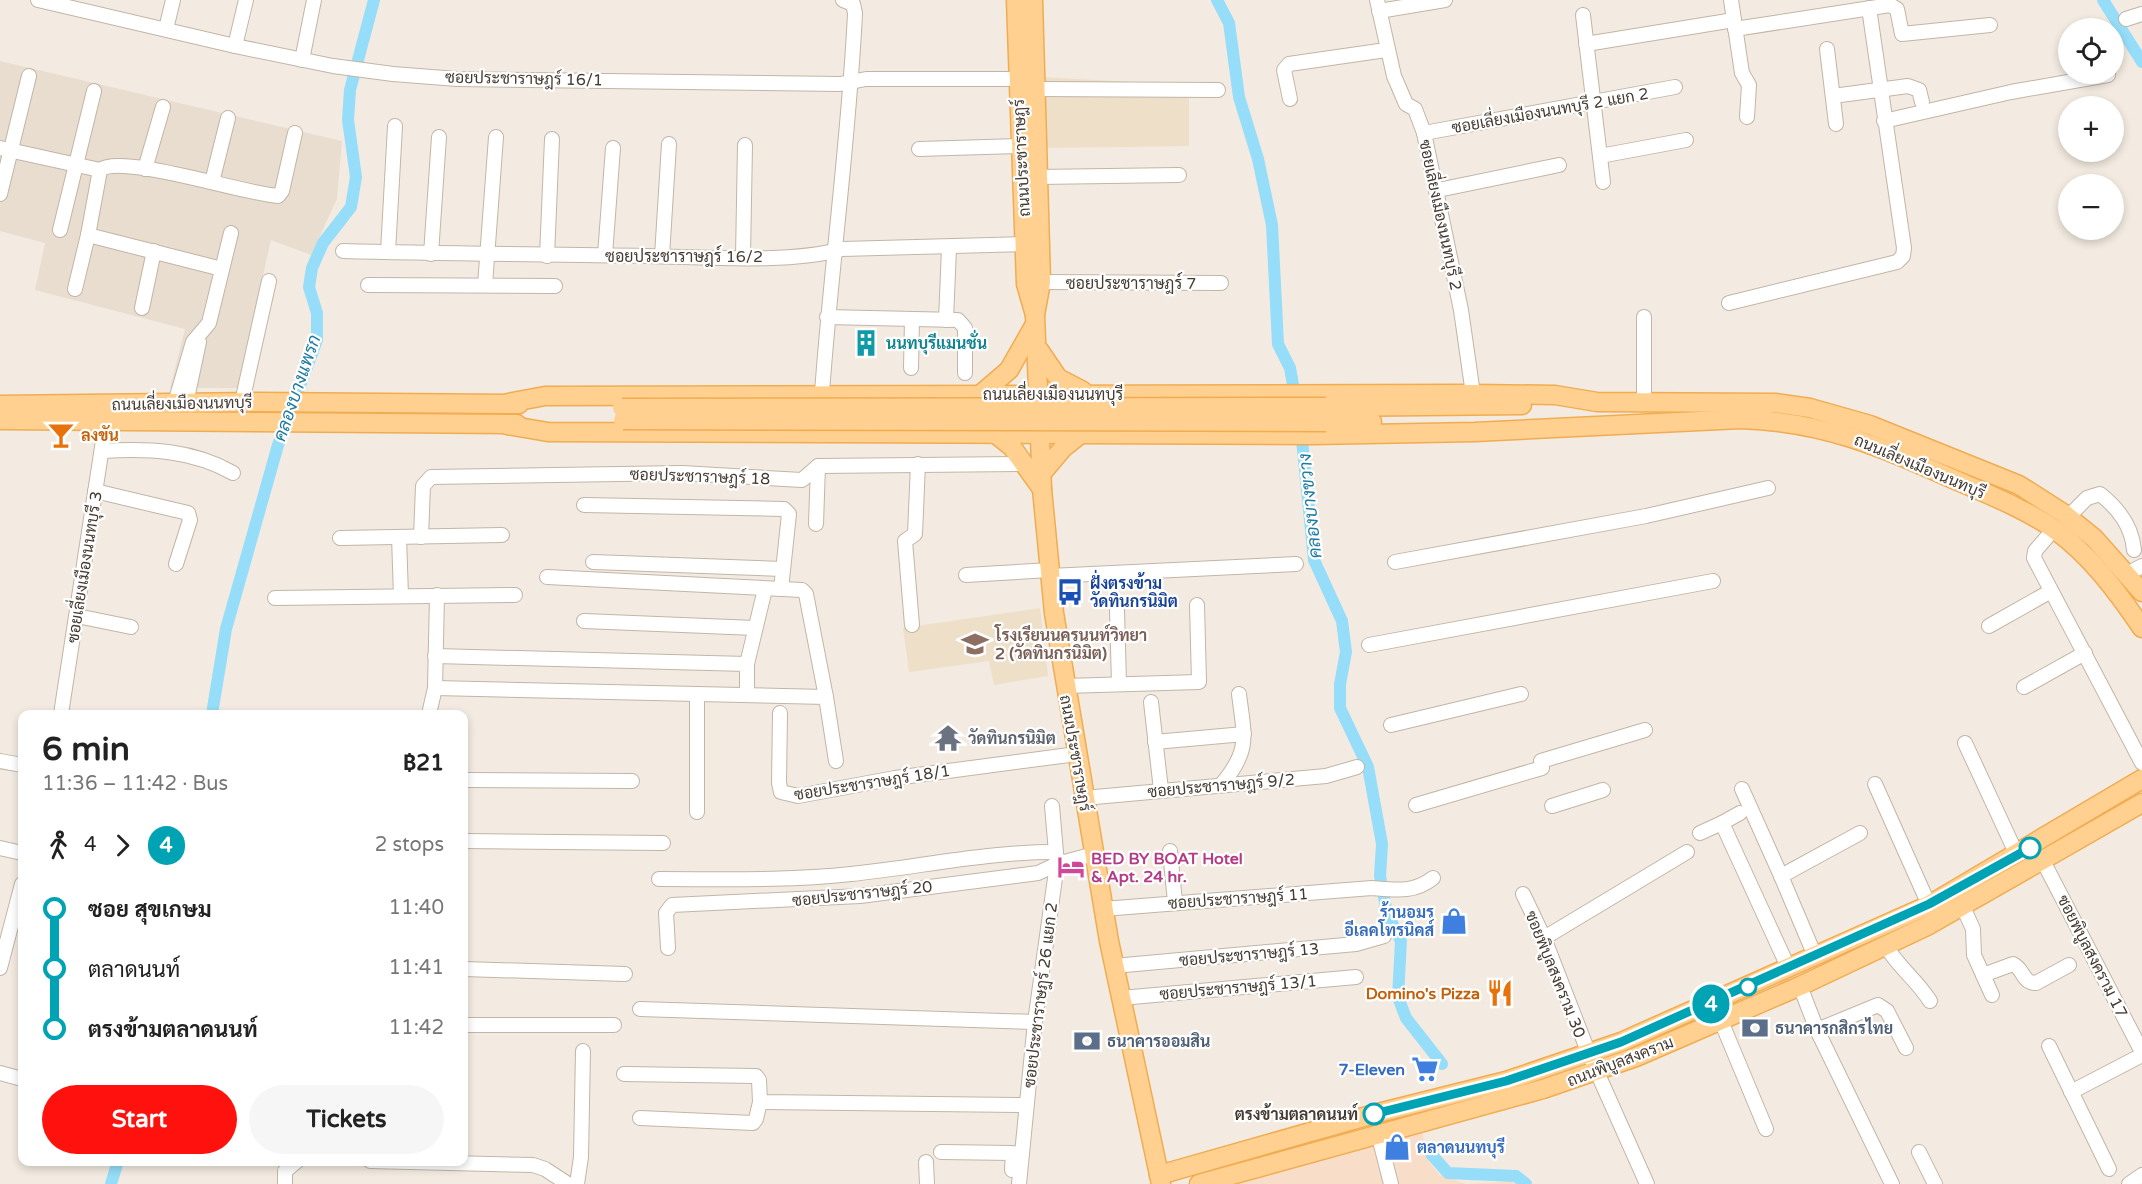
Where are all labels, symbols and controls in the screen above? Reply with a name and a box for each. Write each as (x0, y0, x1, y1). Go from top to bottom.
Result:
map controls (2058, 18, 2124, 240)
button: locate (2058, 18, 2124, 84)
street label: ซอยประชาราษฎร์ 16/1 (445, 65, 603, 90)
street label: ซอยเลี่ยงเมืองนนทบุรี 2 แยก 2 (1449, 79, 1650, 139)
button: + (2058, 96, 2124, 162)
street label: ถนนประชาราษฎร์ (1006, 98, 1035, 217)
street label: ซอยเลี่ยงเมืองนนทบุรี 2 (1413, 137, 1471, 293)
button: − (2058, 174, 2124, 240)
street label: ซอยประชาราษฎร์ 16/2 (605, 244, 763, 267)
street label: ซอยประชาราษฎร์ 7 (1066, 271, 1196, 294)
building icon: นนทบุรีแมนชั่น (851, 328, 881, 358)
place label: นนทบุรีแมนชั่น (886, 329, 987, 355)
water label: คลองบางแพรก (269, 332, 325, 444)
street label: ถนนเลี่ยงเมืองนนทบุรี (983, 380, 1124, 406)
street label: ถนนเลี่ยงเมืองนนทบุรี (111, 388, 253, 416)
bar icon: ลงขัน (46, 420, 76, 450)
place label: ลงขัน (81, 425, 119, 446)
street label: ถนนเลี่ยงเมืองนนทบุรี (1851, 426, 1990, 505)
water label: คลองบางขวาง (1294, 452, 1326, 560)
street label: ซอยประชาราษฎร์ 18 (629, 462, 771, 489)
street label: ซอยเลี่ยงเมืองนนทบุรี 3 (58, 489, 108, 645)
place label: ฝั่งตรงข้าม วัดทินกรนิมิต (1090, 569, 1178, 612)
bus stop icon: ฝั่งตรงข้าม วัดทินกรนิมิต (1055, 577, 1085, 607)
place label: โรงเรียนนครนนท์วิทยา 2 (วัดทินกรนิมิต) (994, 624, 1147, 664)
school or university icon: โรงเรียนนครนนท์วิทยา 2 (วัดทินกรนิมิต) (960, 629, 990, 659)
street label: ถนนประชาราษฎร์ (1055, 693, 1098, 813)
temple icon: วัดทินกรนิมิต (933, 723, 963, 753)
place label: วัดทินกรนิมิต (968, 728, 1056, 749)
text: 6 min (42, 730, 130, 769)
text: ฿21 (403, 750, 444, 776)
street label: ซอยประชาราษฎร์ 18/1 (792, 758, 952, 805)
street label: ซอยประชาราษฎร์ 9/2 (1146, 767, 1296, 802)
text: 11:36 – 11:42 · Bus (42, 772, 228, 796)
icon: walk (42, 829, 75, 862)
icon: forward (106, 829, 139, 862)
text: 4 (84, 833, 97, 857)
text: 4 (160, 833, 173, 858)
text: 2 stops (375, 833, 444, 857)
unlabelled marker (2019, 837, 2041, 859)
place label: BED BY BOAT Hotel & Apt. 24 hr. (1091, 849, 1243, 887)
hotel icon: BED BY BOAT Hotel & Apt. 24 hr. (1056, 852, 1086, 882)
street label: ซอยประชาราษฎร์ 20 (791, 874, 933, 911)
street label: ซอยประชาราษฎร์ 11 (1167, 881, 1309, 914)
street label: ซอยพิบูลสงคราม 17 (2052, 892, 2132, 1022)
text: 11:40 (389, 896, 444, 920)
text: ซอย สุขเกษม (88, 897, 212, 923)
street label: ซอยประชาราษฎร์ 26 แยก 2 (1017, 901, 1062, 1089)
place label: ร้านอมร อีเลคโทรนิคส์ (1344, 901, 1435, 941)
shop icon: ร้านอมร อีเลคโทรนิคส์ (1439, 906, 1469, 936)
street label: ซอยพิบูลสงคราม 30 (1520, 908, 1590, 1041)
street label: ซอยประชาราษฎร์ 13 (1178, 936, 1320, 971)
text: 11:41 (389, 956, 444, 980)
text: ตลาดนนท์ (88, 957, 180, 983)
street label: ซอยประชาราษฎร์ 13/1 (1158, 968, 1318, 1005)
restaurant icon: Domino's Pizza (1485, 978, 1515, 1008)
unlabelled marker (1739, 978, 1757, 996)
place label: Domino's Pizza (1366, 984, 1480, 1004)
line badge: 4 (1692, 984, 1730, 1024)
text: 4 (1704, 992, 1718, 1017)
bank icon: ธนาคารกสิกรไทย (1740, 1013, 1770, 1043)
text: 11:42 (389, 1016, 444, 1040)
text: ตรงข้ามตลาดนนท์ (88, 1017, 258, 1043)
place label: ธนาคารกสิกรไทย (1775, 1017, 1893, 1039)
bank icon: ธนาคารออมสิน (1072, 1026, 1102, 1056)
place label: ธนาคารออมสิน (1107, 1031, 1210, 1052)
street label: ถนนพิบูลสงคราม (1564, 1032, 1677, 1092)
supermarket icon: 7-Eleven (1410, 1054, 1440, 1084)
place label: 7-Eleven (1338, 1060, 1405, 1080)
button: Start (42, 1085, 237, 1154)
button: Tickets (249, 1085, 444, 1154)
place label: ตรงข้ามตลาดนนท์ (1235, 1103, 1359, 1125)
marker: ตรงข้ามตลาดนนท์ (1363, 1103, 1385, 1125)
shop icon: ตลาดนนทบุรี (1382, 1132, 1412, 1162)
place label: ตลาดนนทบุรี (1417, 1137, 1505, 1159)

